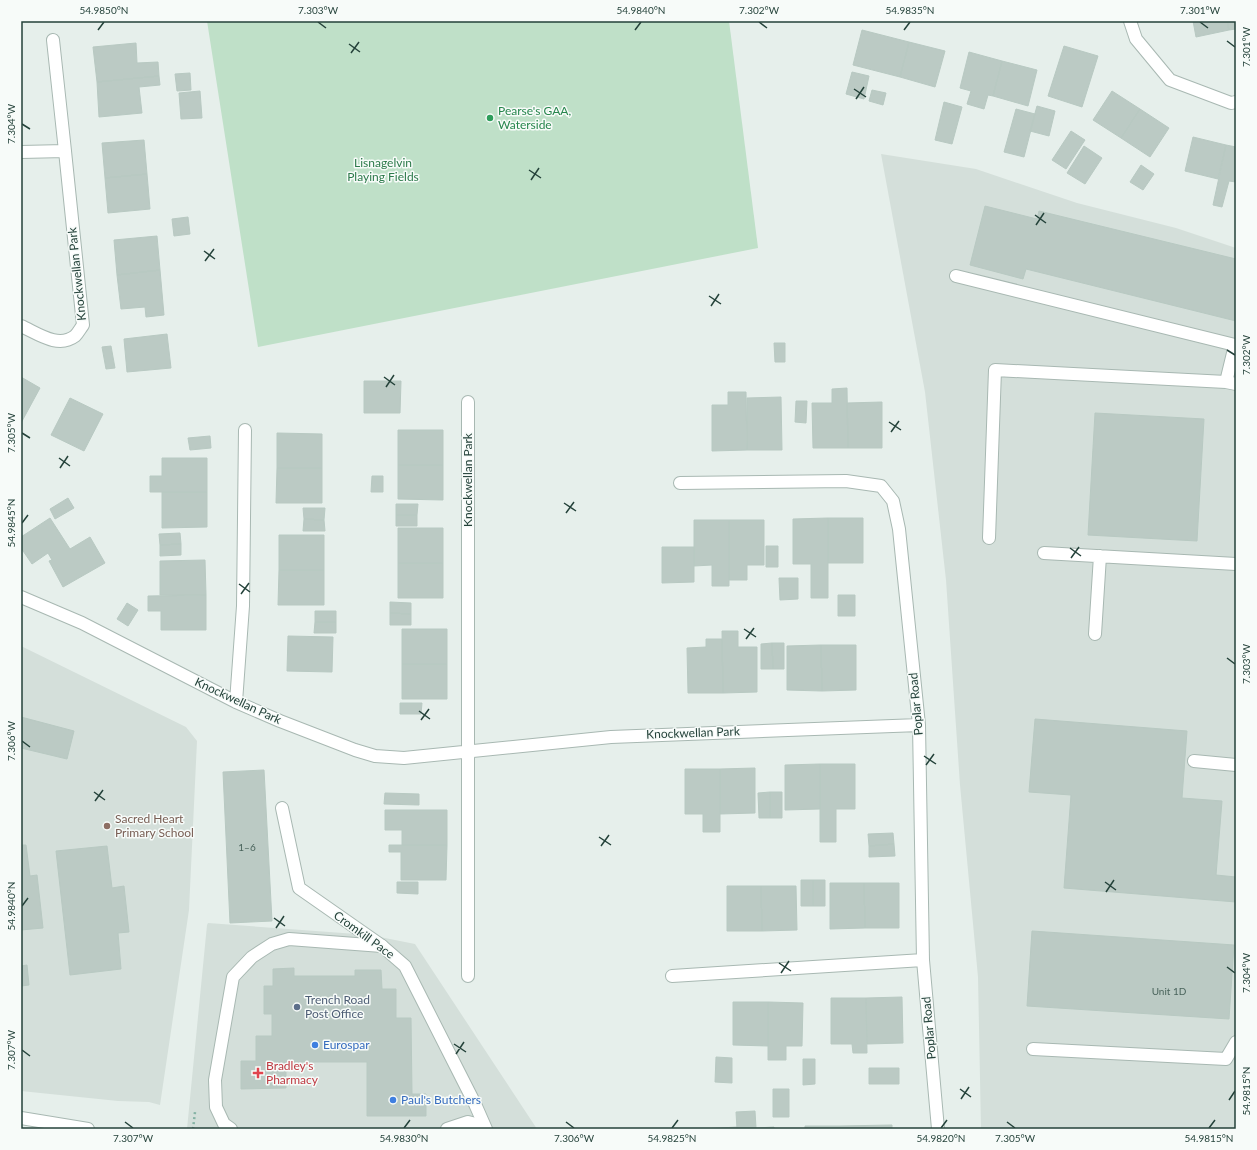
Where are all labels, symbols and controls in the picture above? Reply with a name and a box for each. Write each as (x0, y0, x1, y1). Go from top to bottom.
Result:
text: 54.9850°N (80, 4, 128, 16)
text: 7.303°W (298, 4, 339, 16)
text: 54.9840°N (617, 4, 665, 16)
text: 7.302°W (739, 4, 780, 16)
text: 54.9835°N (886, 4, 934, 16)
text: 7.301°W (1180, 4, 1221, 16)
text: 7.301°W (1240, 26, 1252, 67)
text: 7.304°W (5, 103, 17, 144)
place label: Pearse's GAA, Waterside (498, 103, 571, 132)
marker: Pearse's GAA, Waterside (485, 113, 495, 123)
park label: Lisnagelvin Playing Fields (347, 155, 419, 184)
street label: Knockwellan Park (64, 226, 89, 321)
text: 7.302°W (1240, 334, 1252, 375)
text: 7.305°W (5, 412, 17, 453)
street label: Knockwellan Park (460, 432, 475, 527)
text: 54.9845°N (5, 499, 17, 547)
text: 7.303°W (1240, 643, 1252, 684)
street label: Poplar Road (905, 672, 926, 736)
street label: Knockwellan Park (193, 674, 285, 728)
text: 7.306°W (5, 720, 17, 761)
street label: Knockwellan Park (646, 723, 741, 742)
place label: Sacred Heart Primary School (115, 811, 194, 840)
marker: Sacred Heart Primary School (102, 821, 112, 831)
house number: 1–6 (238, 841, 256, 853)
text: 54.9840°N (5, 882, 17, 930)
street label: Cromkill Pace (331, 908, 398, 962)
text: 7.304°W (1240, 952, 1252, 993)
house number: Unit 1D (1152, 985, 1187, 997)
place label: Trench Road Post Office (305, 992, 370, 1021)
street label: Poplar Road (918, 996, 939, 1060)
marker: Trench Road Post Office (292, 1002, 302, 1012)
text: 7.307°W (5, 1029, 17, 1070)
place label: Eurospar (323, 1037, 370, 1052)
marker: Eurospar (310, 1040, 320, 1050)
place label: Bradley's Pharmacy (266, 1058, 319, 1087)
text: 54.9815°N (1240, 1067, 1252, 1115)
marker: Bradley's Pharmacy (253, 1068, 263, 1078)
place label: Paul's Butchers (401, 1092, 481, 1107)
marker: Paul's Butchers (388, 1095, 398, 1105)
text: 7.307°W (113, 1132, 154, 1144)
text: 54.9830°N (380, 1132, 428, 1144)
text: 7.306°W (554, 1132, 595, 1144)
text: 54.9825°N (648, 1132, 696, 1144)
text: 54.9820°N (917, 1132, 965, 1144)
text: 7.305°W (995, 1132, 1036, 1144)
text: 54.9815°N (1185, 1132, 1233, 1144)

